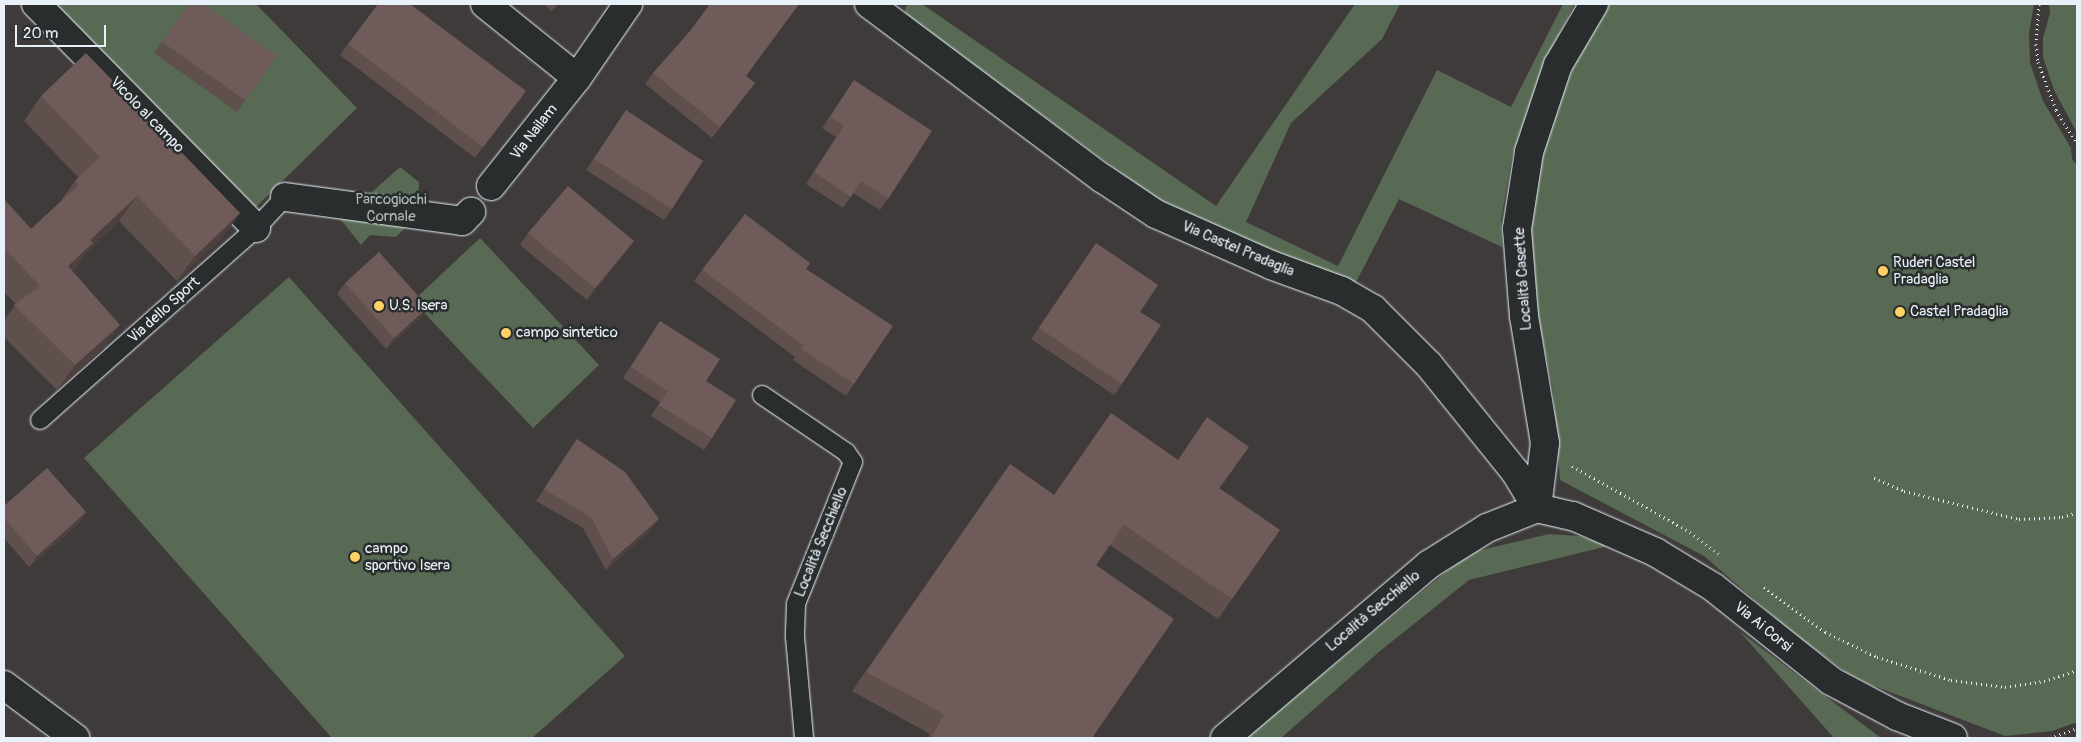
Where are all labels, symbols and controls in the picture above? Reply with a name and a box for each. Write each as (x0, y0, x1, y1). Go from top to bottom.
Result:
scale bar (18, 15, 109, 47)
text: 20 m (23, 24, 58, 43)
street label: Vicolo al campo (106, 73, 188, 157)
street label: Via Nailam (507, 101, 561, 163)
park label: Parcogiochi Cornale (355, 190, 427, 225)
street label: Via Castel Pradaglia (1179, 217, 1297, 281)
street label: Località Casette (1510, 227, 1536, 331)
place label: Ruderi Castel Pradaglia (1893, 253, 1975, 288)
marker: Ruderi Castel Pradaglia (1877, 265, 1889, 277)
street label: Via dello Sport (124, 273, 204, 347)
place label: U.S. Isera (389, 297, 447, 315)
marker: U.S. Isera (373, 300, 385, 312)
place label: Castel Pradaglia (1910, 303, 2009, 321)
marker: Castel Pradaglia (1894, 306, 1906, 318)
place label: campo sintetico (516, 324, 618, 342)
marker: campo sintetico (500, 327, 512, 339)
street label: Località Secchiello (791, 484, 851, 600)
place label: campo sportivo Isera (365, 539, 450, 574)
marker: campo sportivo Isera (349, 551, 361, 563)
street label: Località Secchiello (1322, 566, 1424, 656)
street label: Via Ai Corsi (1730, 598, 1796, 656)

